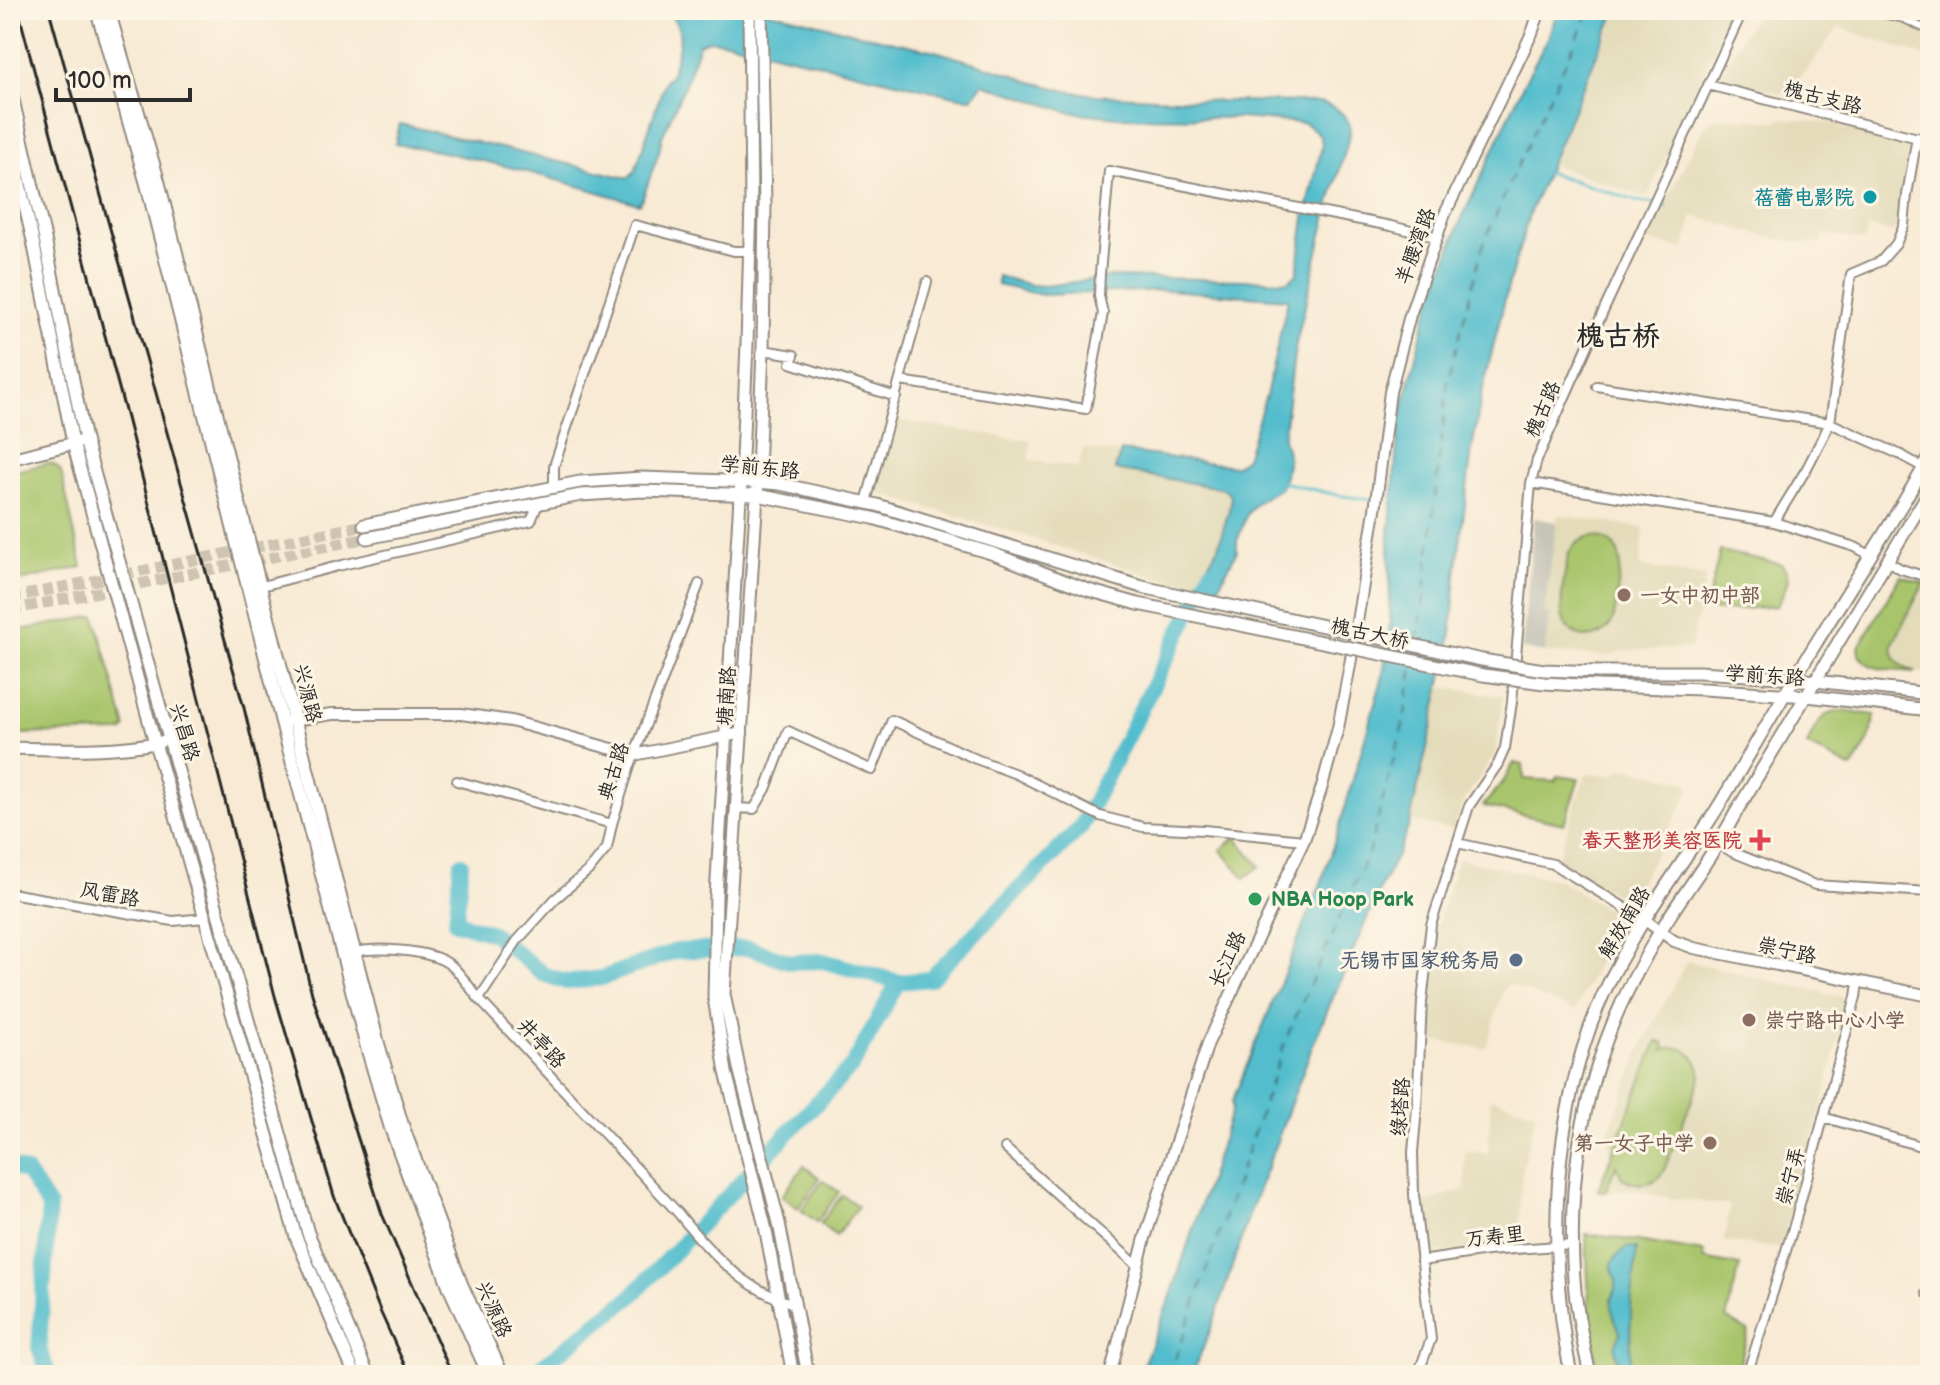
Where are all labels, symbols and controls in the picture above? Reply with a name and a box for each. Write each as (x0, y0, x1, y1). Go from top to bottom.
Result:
scale bar (56, 52, 190, 102)
text: 100 m (68, 66, 132, 95)
street label: 槐古支路 (1781, 77, 1865, 120)
place label: 蓓蕾电影院 (1754, 186, 1854, 210)
marker: 蓓蕾电影院 (1861, 188, 1879, 206)
street label: 羊腰湾路 (1391, 204, 1441, 288)
district label: 槐古桥 (1576, 320, 1660, 353)
street label: 槐古路 (1520, 376, 1566, 442)
street label: 学前东路 (719, 452, 802, 484)
place label: 一女中初中部 (1640, 584, 1760, 608)
marker: 一女中初中部 (1615, 586, 1633, 604)
street label: 槐古大桥 (1328, 614, 1411, 654)
street label: 兴源路 (288, 661, 326, 726)
street label: 学前东路 (1724, 661, 1807, 691)
street label: 塘南路 (713, 664, 741, 727)
street label: 兴昌路 (164, 700, 204, 765)
street label: 典古路 (593, 738, 635, 804)
place label: 春天整形美容医院 (1582, 829, 1742, 853)
marker: 春天整形美容医院 (1749, 829, 1771, 851)
street label: 风雷路 (78, 878, 142, 912)
street label: 解放南路 (1594, 881, 1656, 963)
place label: NBA Hoop Park (1271, 888, 1414, 912)
marker: NBA Hoop Park (1246, 890, 1264, 908)
street label: 长江路 (1204, 926, 1252, 992)
street label: 崇宁路 (1755, 933, 1820, 969)
place label: 无锡市国家税务局 (1340, 949, 1500, 973)
marker: 无锡市国家税务局 (1507, 951, 1525, 969)
place label: 崇宁路中心小学 (1765, 1009, 1905, 1033)
marker: 崇宁路中心小学 (1740, 1011, 1758, 1029)
street label: 井亭路 (512, 1014, 571, 1075)
street label: 绿塔路 (1387, 1075, 1415, 1138)
place label: 第一女子中学 (1574, 1132, 1694, 1156)
marker: 第一女子中学 (1701, 1134, 1719, 1152)
street label: 崇宁弄 (1772, 1144, 1810, 1208)
street label: 万寿里 (1464, 1222, 1526, 1252)
street label: 兴源路 (470, 1277, 517, 1343)

